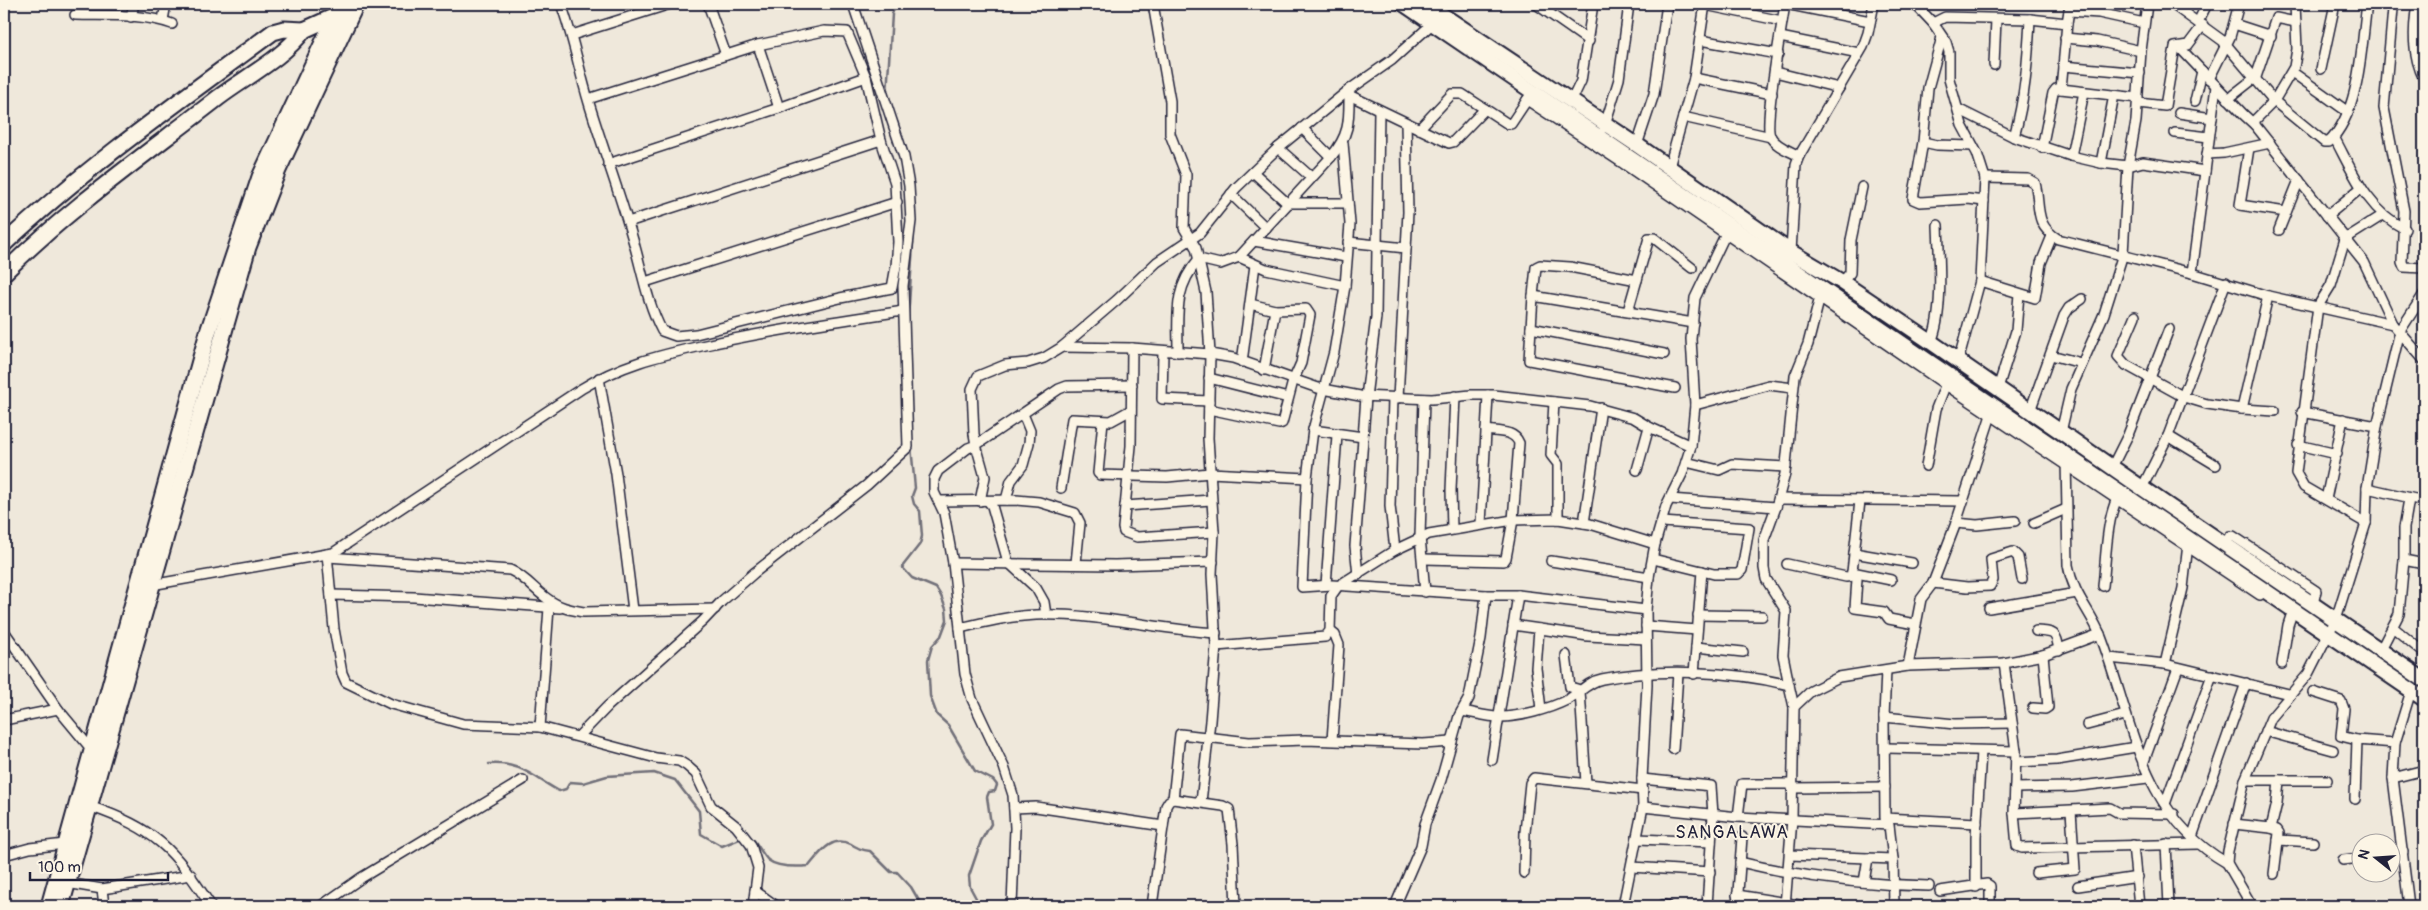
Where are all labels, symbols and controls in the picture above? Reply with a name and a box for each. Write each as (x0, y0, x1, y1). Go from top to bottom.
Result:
district label: SANGALAWA (1675, 821, 1789, 844)
north arrow (2350, 832, 2400, 882)
text: N (2355, 847, 2374, 861)
scale bar (30, 850, 168, 882)
text: 100 m (38, 858, 81, 877)

